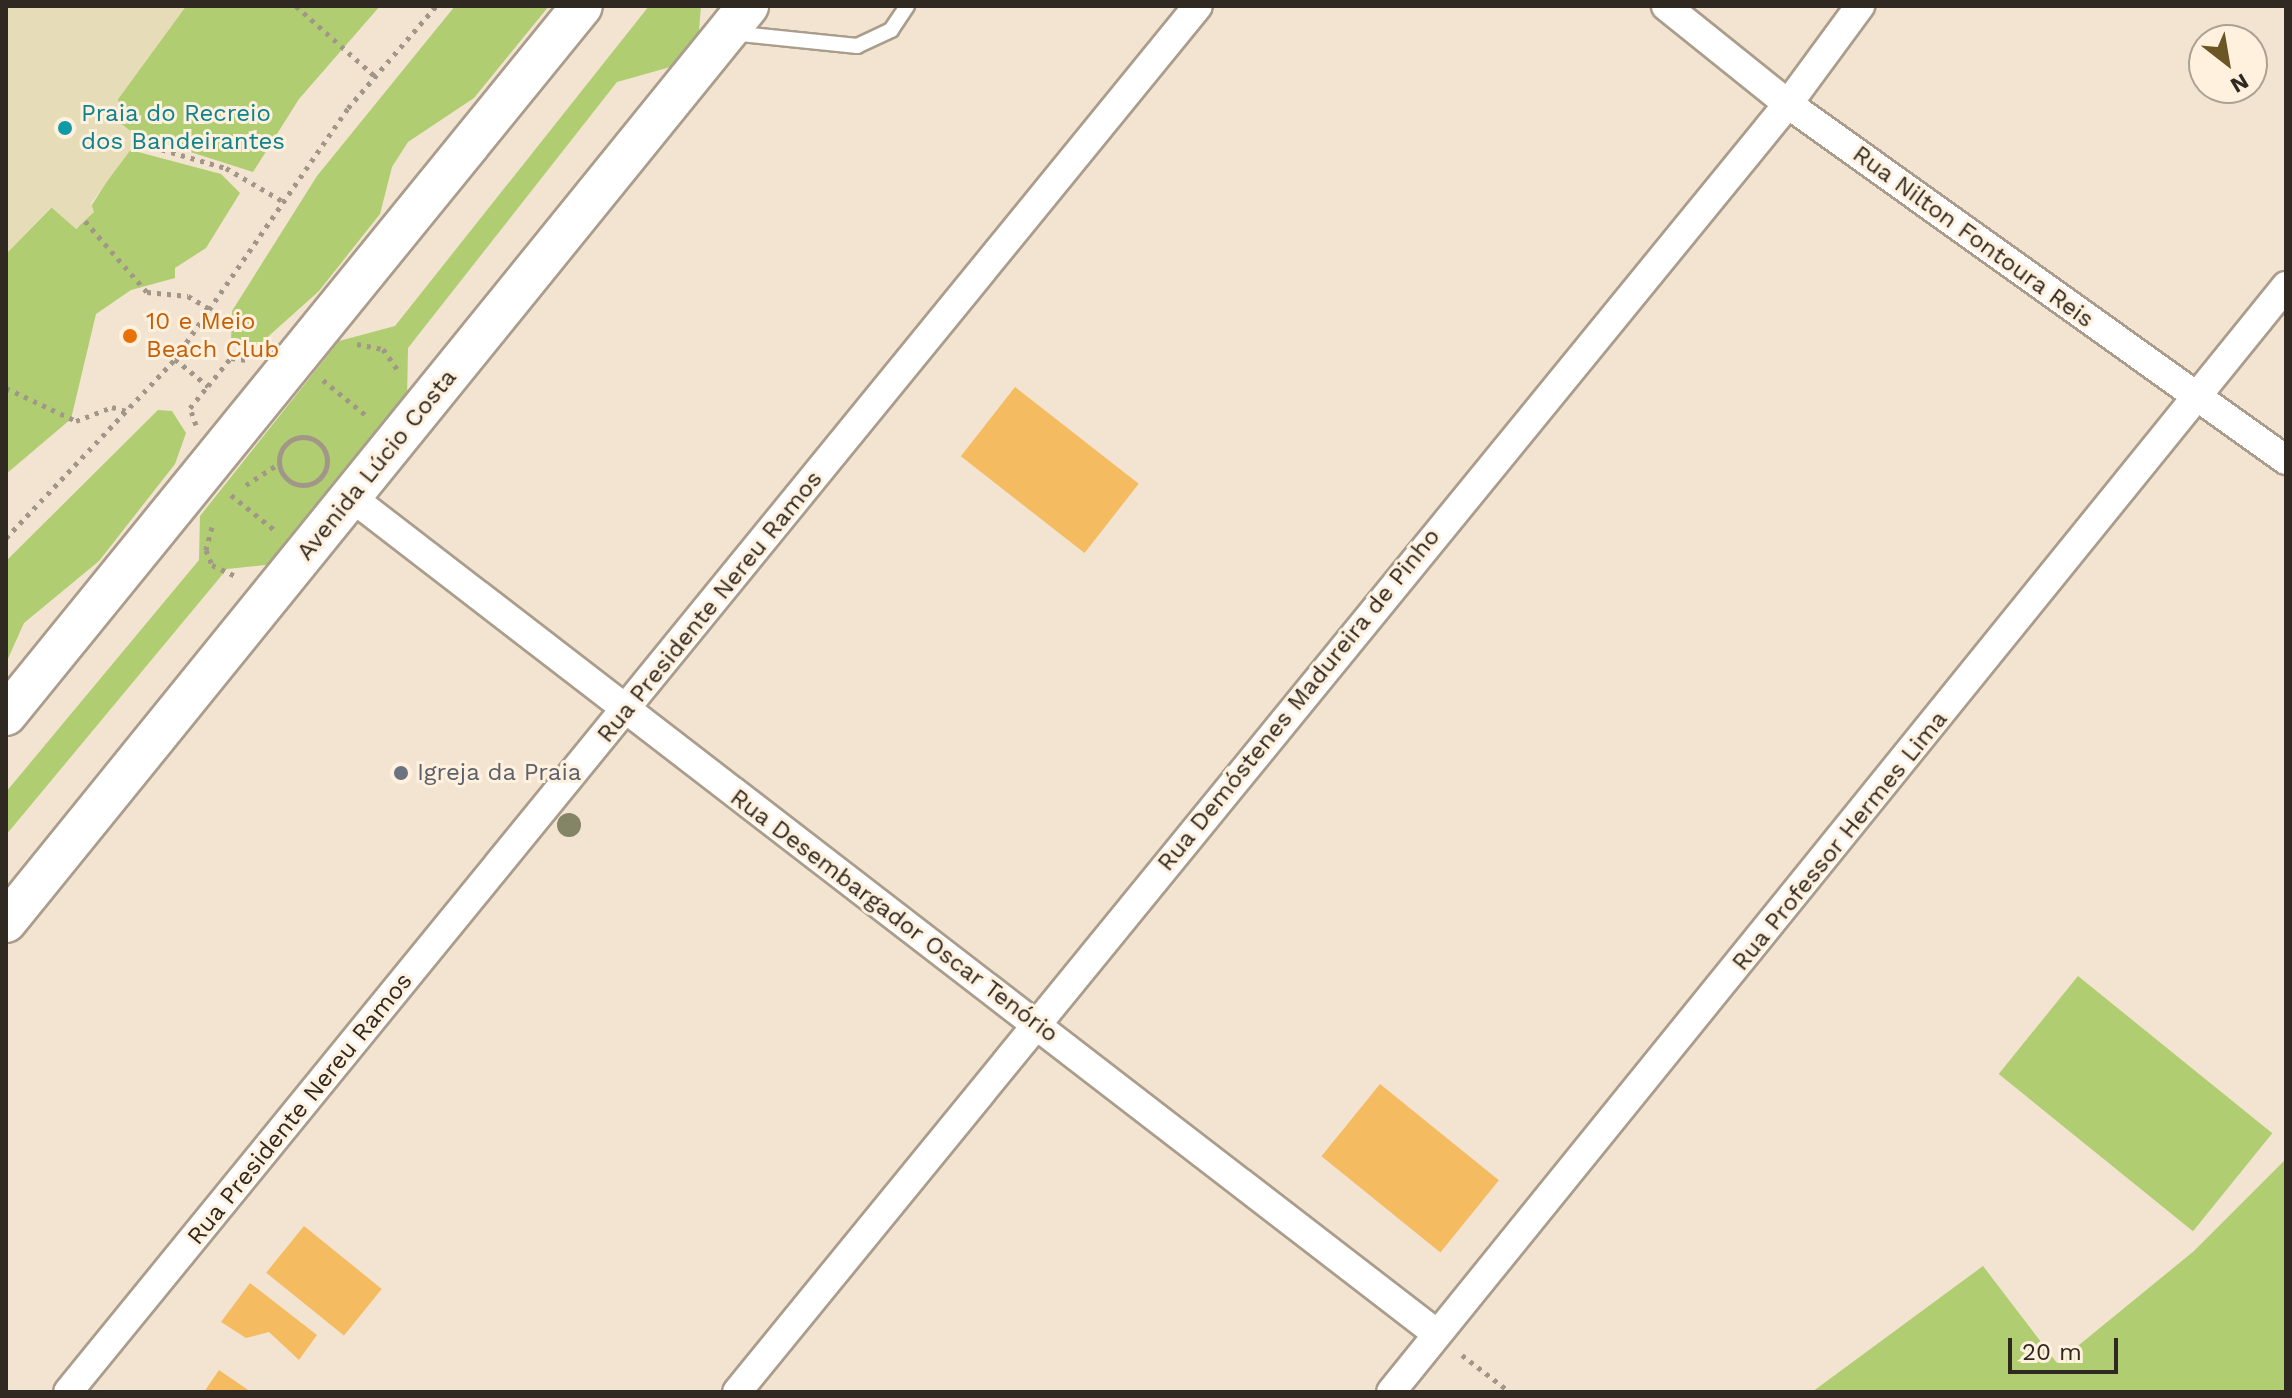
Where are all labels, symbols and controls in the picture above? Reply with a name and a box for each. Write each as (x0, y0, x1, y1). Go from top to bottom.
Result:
north arrow (2188, 24, 2268, 104)
text: N (2226, 68, 2253, 98)
place label: Praia do Recreio dos Bandeirantes (81, 100, 285, 156)
marker: Praia do Recreio dos Bandeirantes (56, 119, 74, 137)
street label: Rua Nilton Fontoura Reis (1846, 140, 2100, 334)
place label: 10 e Meio Beach Club (146, 308, 279, 364)
marker: 10 e Meio Beach Club (121, 327, 139, 345)
street label: Avenida Lúcio Costa (291, 364, 463, 566)
street label: Rua Presidente Nereu Ramos (591, 465, 829, 749)
street label: Rua Demóstenes Madureira de Pinho (1151, 522, 1447, 878)
street label: Rua Professor Hermes Lima (1726, 705, 1954, 977)
place label: Igreja da Praia (417, 759, 582, 787)
marker: Igreja da Praia (392, 764, 410, 782)
street label: Rua Desembargador Oscar Tenório (723, 782, 1065, 1050)
street label: Rua Presidente Nereu Ramos (181, 967, 419, 1251)
scale bar (2012, 1322, 2122, 1372)
text: 20 m (2022, 1338, 2082, 1366)

